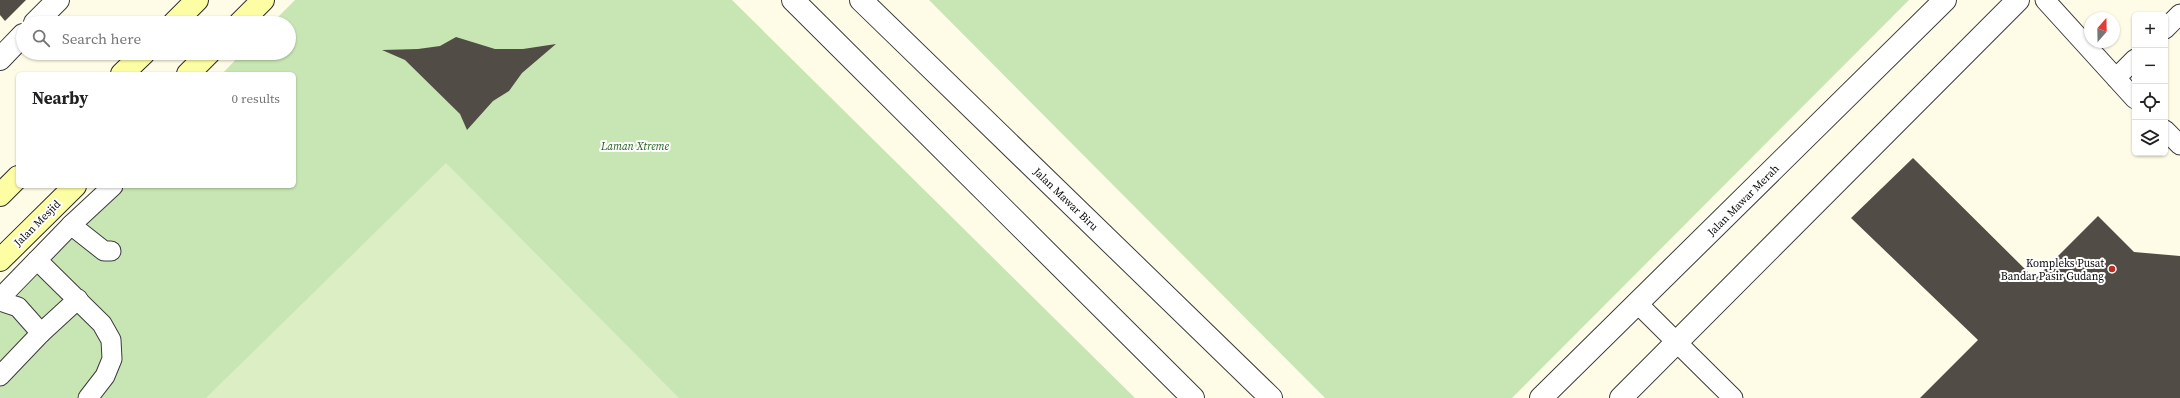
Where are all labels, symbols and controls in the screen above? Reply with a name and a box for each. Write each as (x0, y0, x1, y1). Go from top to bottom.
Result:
north arrow (2084, 12, 2120, 48)
map controls (2132, 12, 2168, 156)
button: + (2132, 12, 2168, 48)
search box (16, 16, 296, 60)
icon: search (30, 27, 52, 49)
text: Search here (62, 28, 141, 49)
button: − (2132, 48, 2168, 84)
button: locate (2132, 84, 2168, 120)
text: Nearby (32, 86, 88, 110)
text: 0 results (232, 90, 280, 107)
button: layers (2132, 120, 2168, 156)
park label: Laman Xtreme (600, 139, 670, 154)
street label: Jalan Mawar Merah (1704, 161, 1783, 240)
street label: Jalan Mawar Biru (1029, 164, 1102, 235)
street label: Jalan Mesjid (10, 196, 64, 251)
place label: Kompleks Pusat Bandar Pasir Gudang (2001, 256, 2104, 284)
marker: Kompleks Pusat Bandar Pasir Gudang (2107, 264, 2117, 274)

